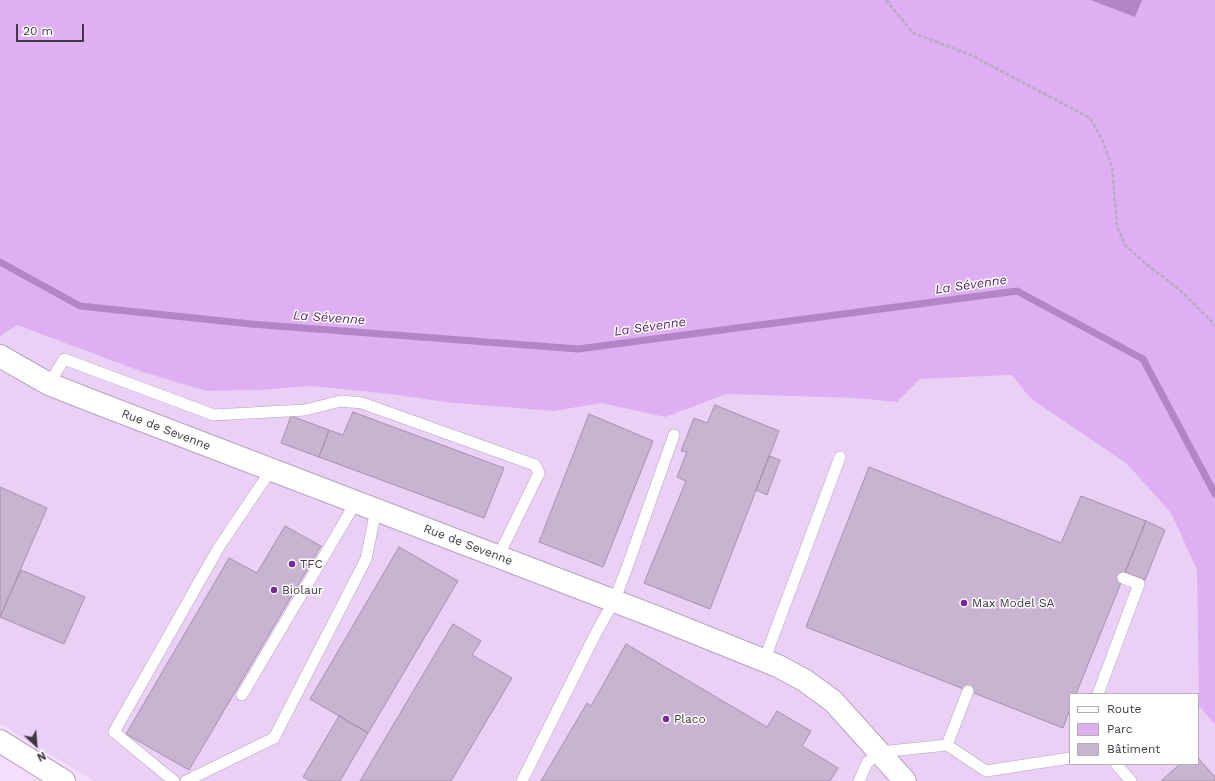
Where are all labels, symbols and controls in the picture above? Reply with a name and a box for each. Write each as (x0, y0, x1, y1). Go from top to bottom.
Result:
scale bar (18, 16, 86, 42)
text: 20 m (23, 24, 53, 38)
water label: La Sévenne (934, 272, 1008, 298)
water label: La Sévenne (292, 308, 366, 328)
water label: La Sévenne (613, 314, 687, 340)
street label: Rue de Sevenne (119, 406, 213, 454)
street label: Rue de Sevenne (421, 521, 515, 569)
place label: TFC (300, 557, 323, 571)
marker: TFC (287, 559, 297, 569)
place label: Biolaur (282, 583, 323, 597)
marker: Biolaur (269, 585, 279, 595)
place label: Max Model SA (972, 596, 1055, 610)
marker: Max Model SA (959, 598, 969, 608)
legend (1069, 693, 1199, 765)
text: Route (1107, 702, 1141, 716)
place label: Placo (674, 712, 706, 726)
marker: Placo (661, 714, 671, 724)
text: Parc (1107, 722, 1133, 736)
north arrow (16, 725, 56, 765)
text: Bâtiment (1107, 742, 1160, 756)
text: N (35, 749, 48, 764)

